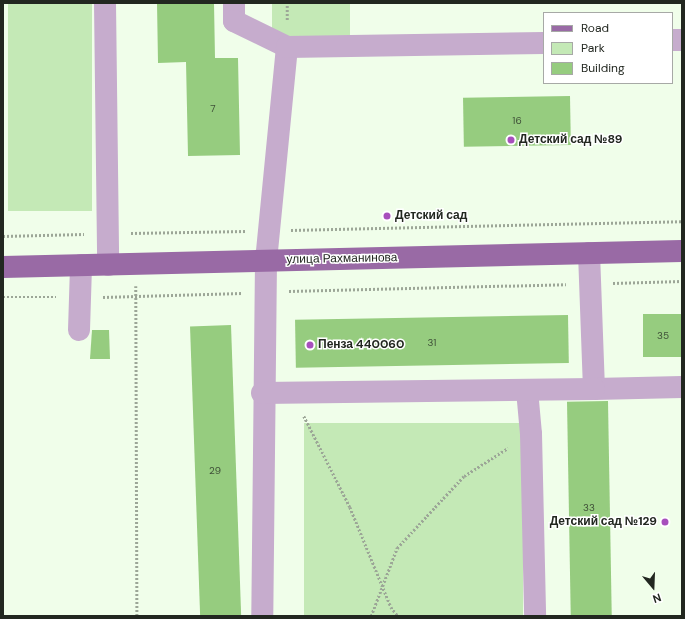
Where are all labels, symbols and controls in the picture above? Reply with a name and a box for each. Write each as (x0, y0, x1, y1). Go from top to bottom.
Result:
legend (543, 12, 673, 84)
text: Road (581, 20, 609, 36)
text: Park (581, 40, 605, 56)
text: Building (581, 60, 625, 76)
house number: 7 (210, 103, 216, 115)
house number: 16 (512, 115, 522, 127)
place label: Детский сад №89 (519, 133, 622, 147)
marker: Детский сад №89 (506, 135, 516, 145)
place label: Детский сад (395, 209, 467, 223)
marker: Детский сад (382, 211, 392, 221)
street label: улица Рахманинова (286, 251, 398, 267)
house number: 35 (657, 330, 669, 342)
house number: 31 (428, 337, 436, 349)
place label: Пенза 440060 (318, 338, 404, 352)
marker: Пенза 440060 (305, 340, 315, 350)
house number: 29 (209, 465, 221, 477)
house number: 33 (583, 502, 595, 514)
place label: Детский сад №129 (550, 515, 657, 529)
marker: Детский сад №129 (660, 517, 670, 527)
north arrow (633, 567, 673, 607)
text: N (651, 590, 663, 606)

